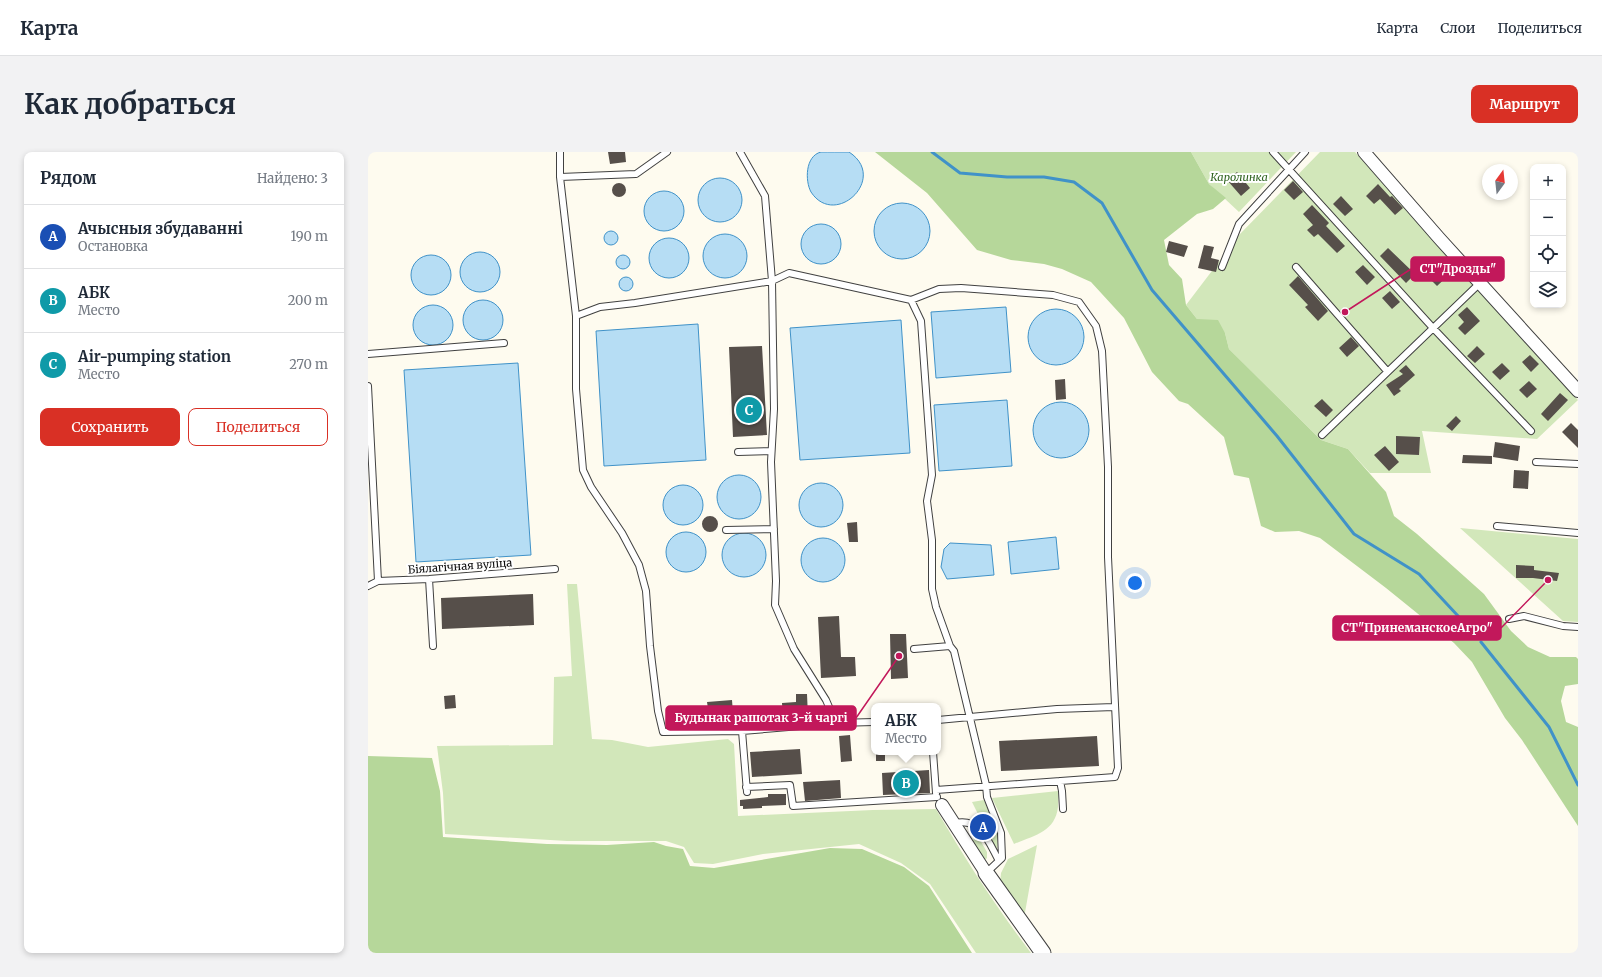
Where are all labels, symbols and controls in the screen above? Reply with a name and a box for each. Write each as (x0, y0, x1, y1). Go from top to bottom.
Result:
text: Карта (20, 16, 78, 40)
text: Карта (1376, 19, 1418, 37)
text: Слои (1440, 19, 1475, 37)
text: Поделиться (1497, 19, 1582, 37)
button: Маршрут (1471, 85, 1578, 123)
text: Как добраться (24, 86, 236, 122)
north arrow (1482, 164, 1518, 200)
map controls (1530, 164, 1566, 308)
button: + (1530, 164, 1566, 200)
text: Рядом (40, 167, 96, 189)
text: Найдено: 3 (257, 170, 328, 187)
park label: Каролинка (1210, 170, 1268, 184)
button: − (1530, 200, 1566, 236)
text: Ачысныя збудаванні (78, 219, 243, 238)
text: A (48, 228, 58, 245)
text: 190 m (291, 228, 328, 245)
button: locate (1530, 236, 1566, 272)
text: Остановка (78, 238, 148, 255)
callout: СТ"Дрозды" (1411, 257, 1504, 281)
text: СТ"Дрозды" (1420, 261, 1496, 276)
button: layers (1530, 272, 1566, 308)
text: АБК (78, 283, 110, 302)
text: B (48, 292, 58, 309)
text: 200 m (288, 292, 328, 309)
text: Место (78, 302, 120, 319)
text: Air-pumping station (78, 347, 231, 366)
text: C (49, 356, 57, 373)
text: 270 m (289, 356, 328, 373)
text: Место (78, 366, 120, 383)
pin: C (736, 395, 762, 425)
button: Сохранить (40, 408, 180, 446)
button: Поделиться (188, 408, 328, 446)
street label: Біялагічная вуліца (407, 555, 513, 577)
your location (1125, 573, 1145, 593)
callout: СТ"ПринеманскоеАгро" (1333, 616, 1501, 640)
text: СТ"ПринеманскоеАгро" (1341, 620, 1493, 635)
popup (871, 703, 941, 755)
callout: Будынак рашотак 3-й чаргі (666, 706, 856, 730)
text: Будынак рашотак 3-й чаргі (674, 710, 848, 725)
text: АБК (885, 711, 917, 730)
text: Место (885, 730, 927, 747)
pin: B (893, 768, 919, 798)
pin: A (970, 812, 996, 842)

